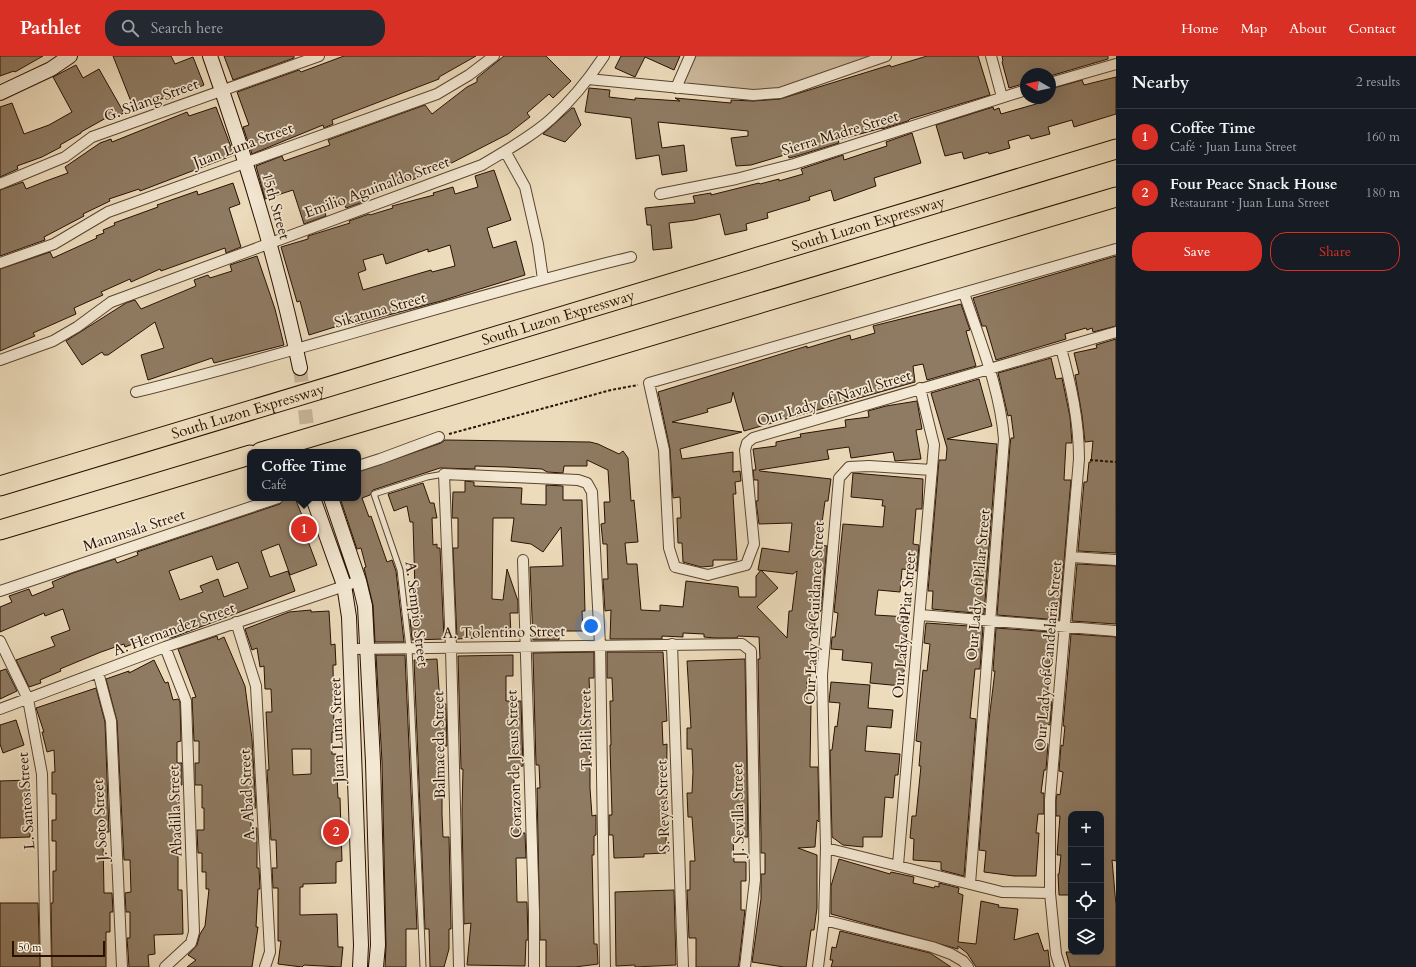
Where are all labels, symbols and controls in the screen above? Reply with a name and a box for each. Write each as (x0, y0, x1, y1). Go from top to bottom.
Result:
search box (105, 10, 385, 46)
text: Pathlet (20, 15, 81, 41)
icon: search (119, 17, 141, 39)
text: Search here (151, 18, 223, 38)
text: Home (1181, 19, 1219, 38)
text: Map (1241, 19, 1267, 38)
text: About (1289, 19, 1326, 38)
text: Contact (1348, 19, 1396, 38)
north arrow (1020, 68, 1056, 104)
text: Nearby (1132, 71, 1189, 94)
text: 2 results (1356, 73, 1400, 91)
street label: G. Silang Street (101, 74, 201, 126)
street label: Sierra Madre Street (779, 106, 901, 160)
street label: Juan Luna Street (188, 118, 296, 173)
text: Coffee Time (1170, 118, 1255, 138)
text: 1 (1142, 128, 1148, 146)
text: 160 m (1366, 128, 1400, 146)
text: Café · Juan Luna Street (1170, 138, 1297, 156)
street label: Emilio Aguinaldo Street (302, 151, 452, 223)
street label: 15th Street (257, 170, 295, 242)
text: Four Peace Snack House (1170, 174, 1337, 194)
text: 2 (1142, 184, 1148, 202)
text: 180 m (1366, 184, 1400, 202)
street label: South Luzon Expressway (789, 191, 947, 256)
text: Restaurant · Juan Luna Street (1170, 194, 1329, 212)
button: Save (1132, 232, 1262, 271)
button: Share (1270, 232, 1400, 271)
street label: South Luzon Expressway (479, 285, 637, 350)
street label: Sikatuna Street (332, 287, 428, 333)
street label: Our Lady of Naval Street (754, 365, 914, 431)
street label: South Luzon Expressway (169, 379, 327, 444)
popup (247, 449, 361, 501)
text: Coffee Time (261, 456, 347, 476)
text: Café (261, 476, 287, 494)
street label: Manansala Street (80, 504, 188, 556)
street label: Our Lady of Pilar Street (961, 508, 995, 662)
pin: 1 (291, 514, 317, 544)
street label: Our Lady of Guidance Street (799, 520, 829, 705)
street label: Our Lady of Piat Street (888, 550, 920, 699)
street label: A. Sempio Street (401, 560, 433, 668)
street label: Our Lady of Candelaria Street (1030, 560, 1066, 752)
street label: A. Hernandez Street (110, 598, 238, 660)
your location (581, 616, 601, 636)
street label: A. Tolentino Street (443, 621, 566, 643)
street label: Juan Luna Street (325, 677, 349, 785)
street label: Corazon de Jesus Street (501, 689, 527, 838)
street label: T. Pili Street (575, 690, 597, 770)
street label: Balmaceda Street (428, 691, 450, 799)
street label: A. Abad Street (235, 748, 259, 841)
street label: L. Santos Street (13, 751, 39, 850)
street label: S. Reyes Street (651, 759, 675, 853)
street label: J. Sevilla Street (727, 763, 749, 859)
street label: Abadilla Street (163, 765, 187, 857)
street label: J. Soto Street (88, 779, 112, 863)
map controls (1068, 811, 1104, 955)
button: + (1068, 811, 1104, 847)
pin: 2 (323, 817, 349, 847)
button: − (1068, 847, 1104, 883)
button: locate (1068, 883, 1104, 919)
button: layers (1068, 919, 1104, 955)
scale bar (12, 939, 105, 958)
text: 50 m (18, 940, 42, 955)

